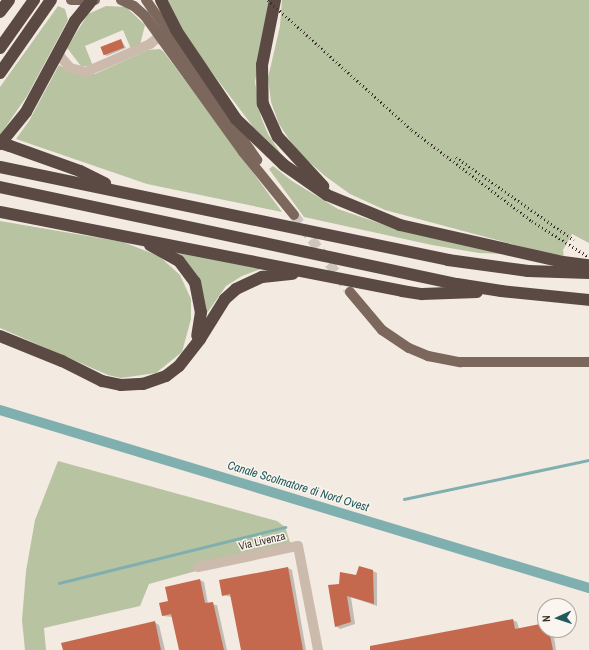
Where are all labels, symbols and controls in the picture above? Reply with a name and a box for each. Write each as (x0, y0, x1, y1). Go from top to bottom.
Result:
water label: Canale Scolmatore di Nord Ovest (226, 459, 370, 515)
street label: Via Livenza (237, 529, 287, 553)
north arrow (537, 598, 577, 638)
text: N (539, 615, 553, 622)

